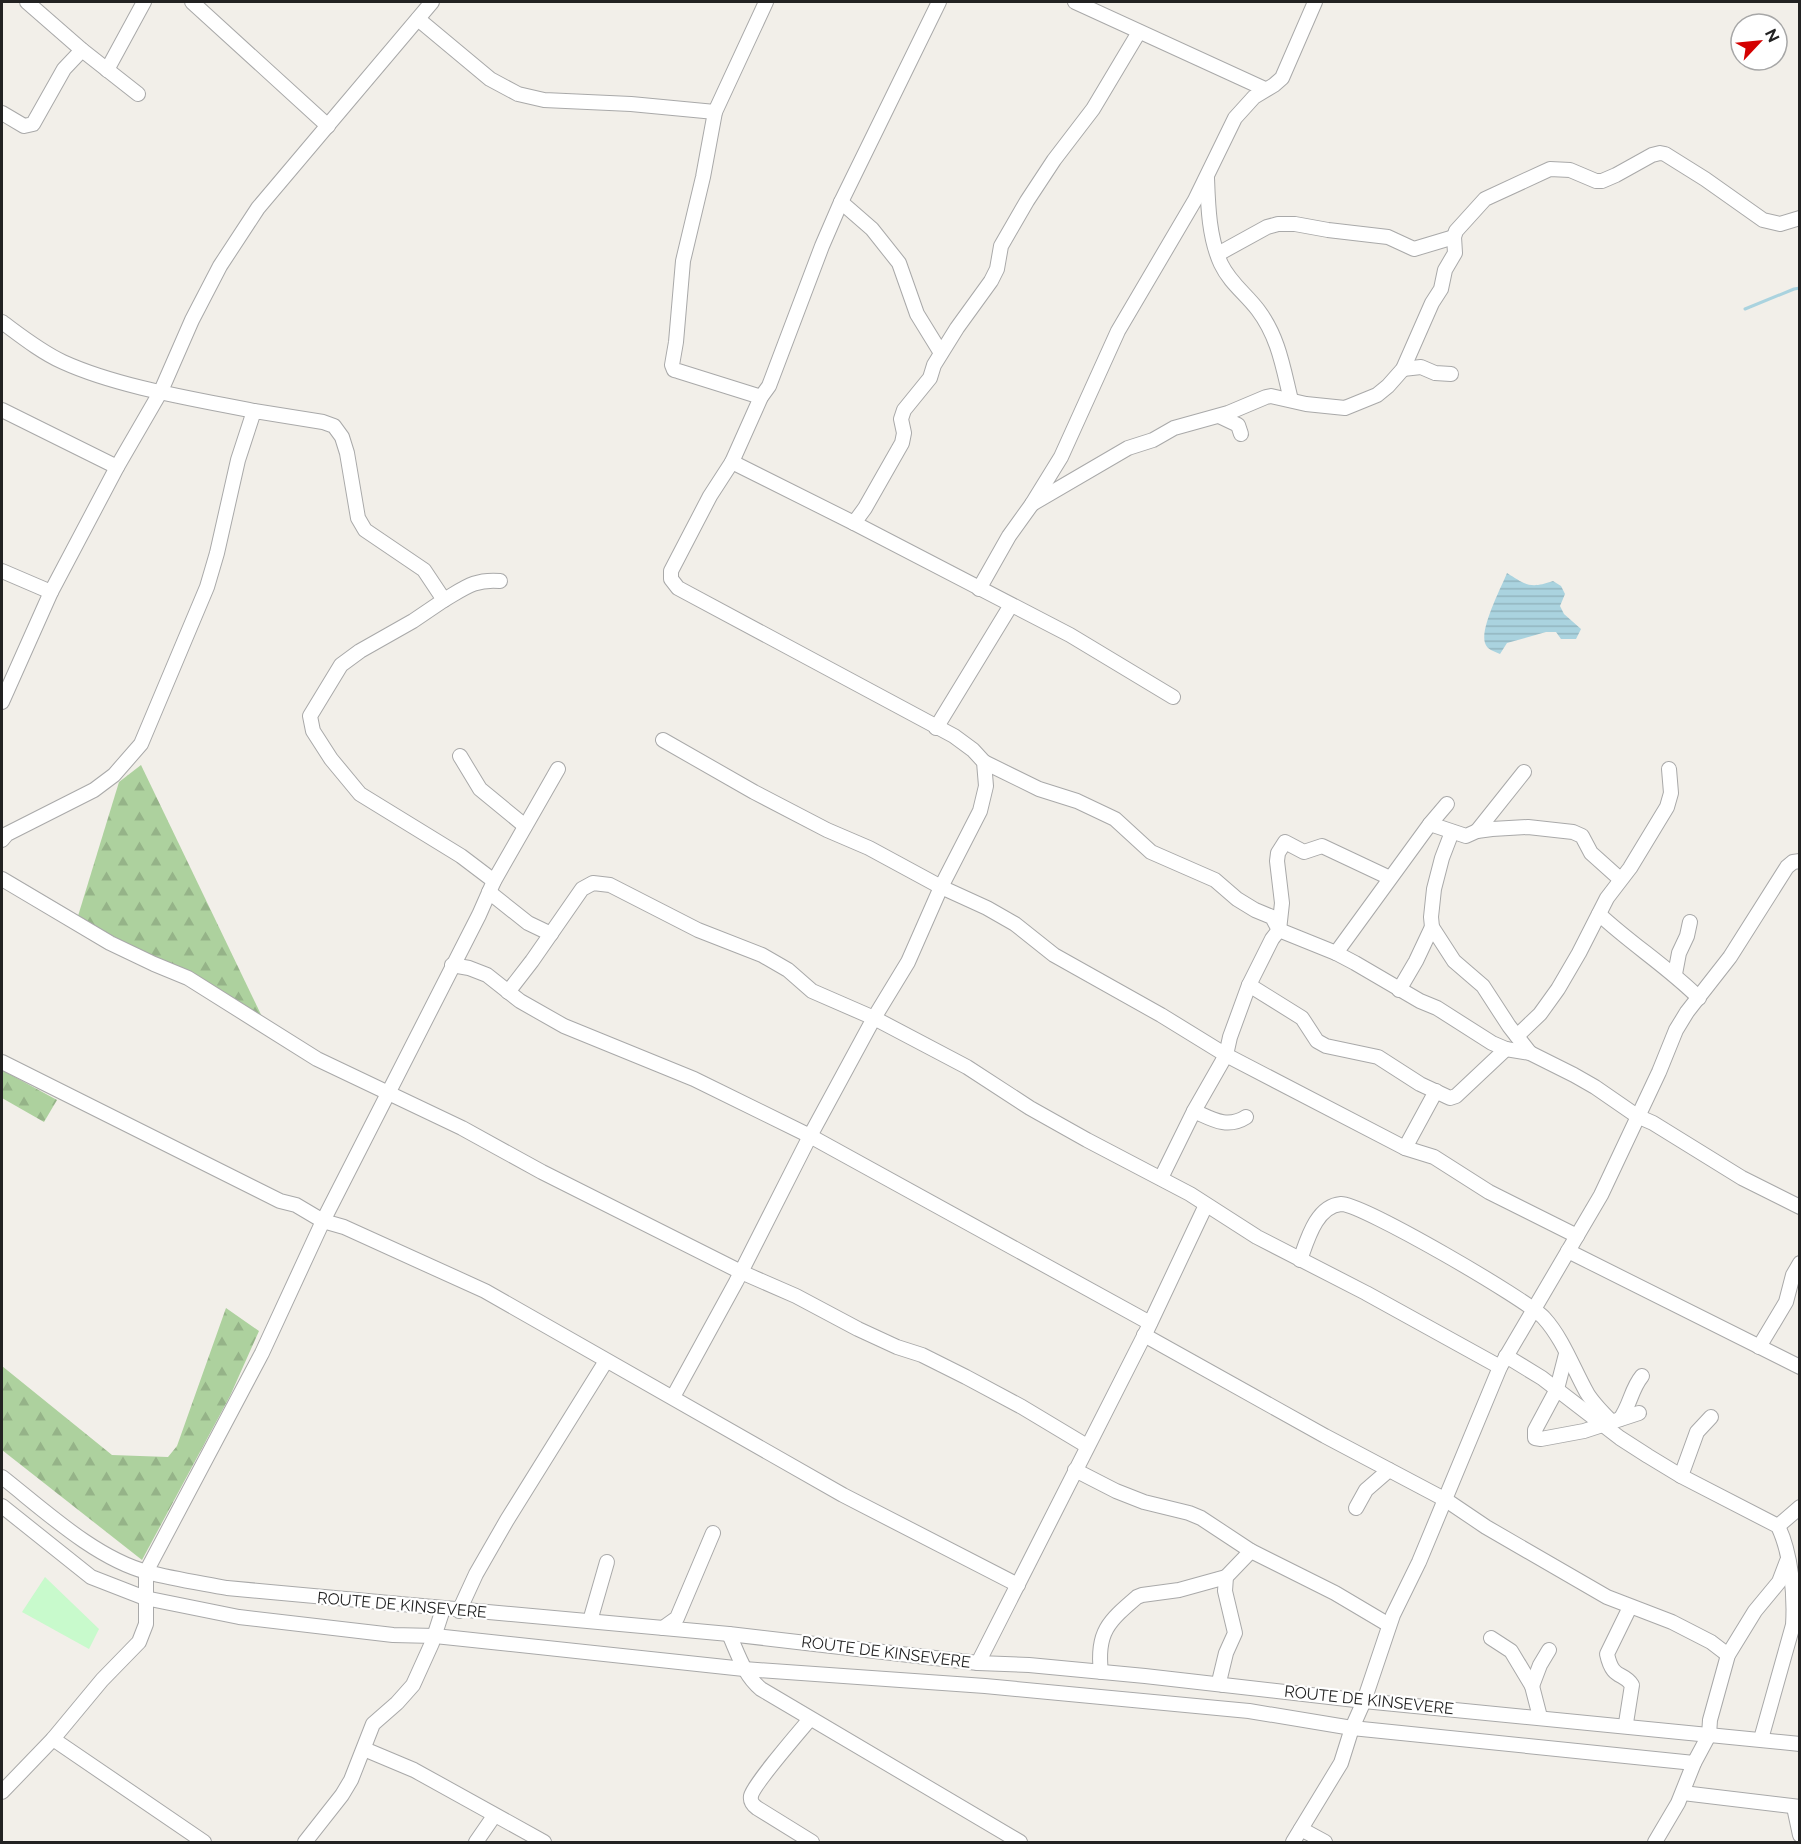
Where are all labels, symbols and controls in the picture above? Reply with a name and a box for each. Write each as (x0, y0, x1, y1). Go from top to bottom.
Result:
north arrow (1729, 12, 1789, 72)
text: N (1761, 26, 1783, 45)
street label: ROUTE DE KINSEVERE (316, 1588, 488, 1622)
street label: ROUTE DE KINSEVERE (800, 1632, 972, 1672)
street label: ROUTE DE KINSEVERE (1283, 1682, 1455, 1718)

